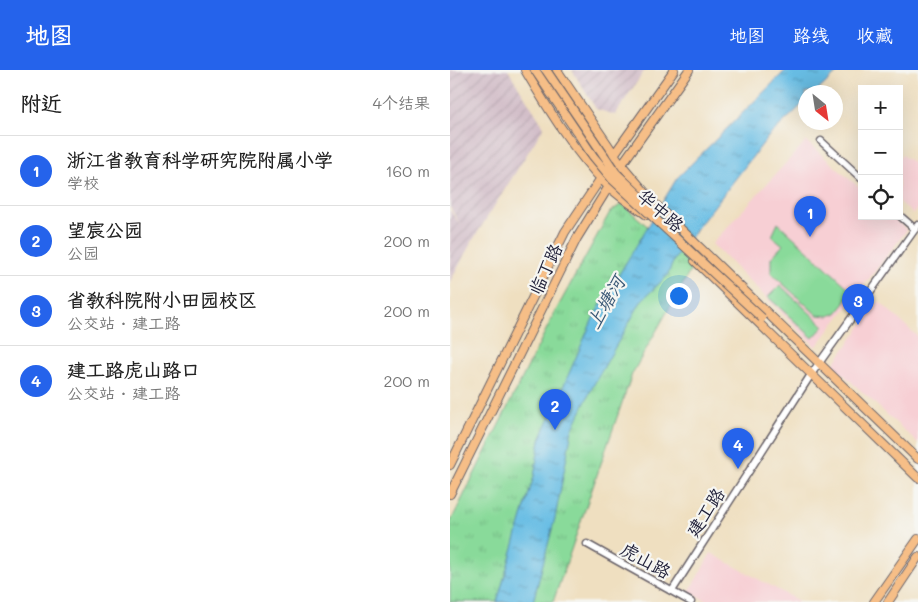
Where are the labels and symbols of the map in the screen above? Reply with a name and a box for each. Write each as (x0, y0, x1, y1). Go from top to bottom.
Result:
north arrow (798, 85, 843, 130)
street label: 华中路 (633, 183, 689, 237)
pin: 1 (794, 196, 826, 237)
street label: 临丁路 (523, 239, 567, 299)
water label: 上塘河 (580, 268, 632, 333)
your location (666, 283, 692, 309)
pin: 3 (842, 284, 874, 325)
pin: 2 (539, 389, 571, 430)
pin: 4 (722, 428, 754, 469)
street label: 建工路 (680, 483, 730, 541)
street label: 虎山路 (617, 536, 675, 584)

